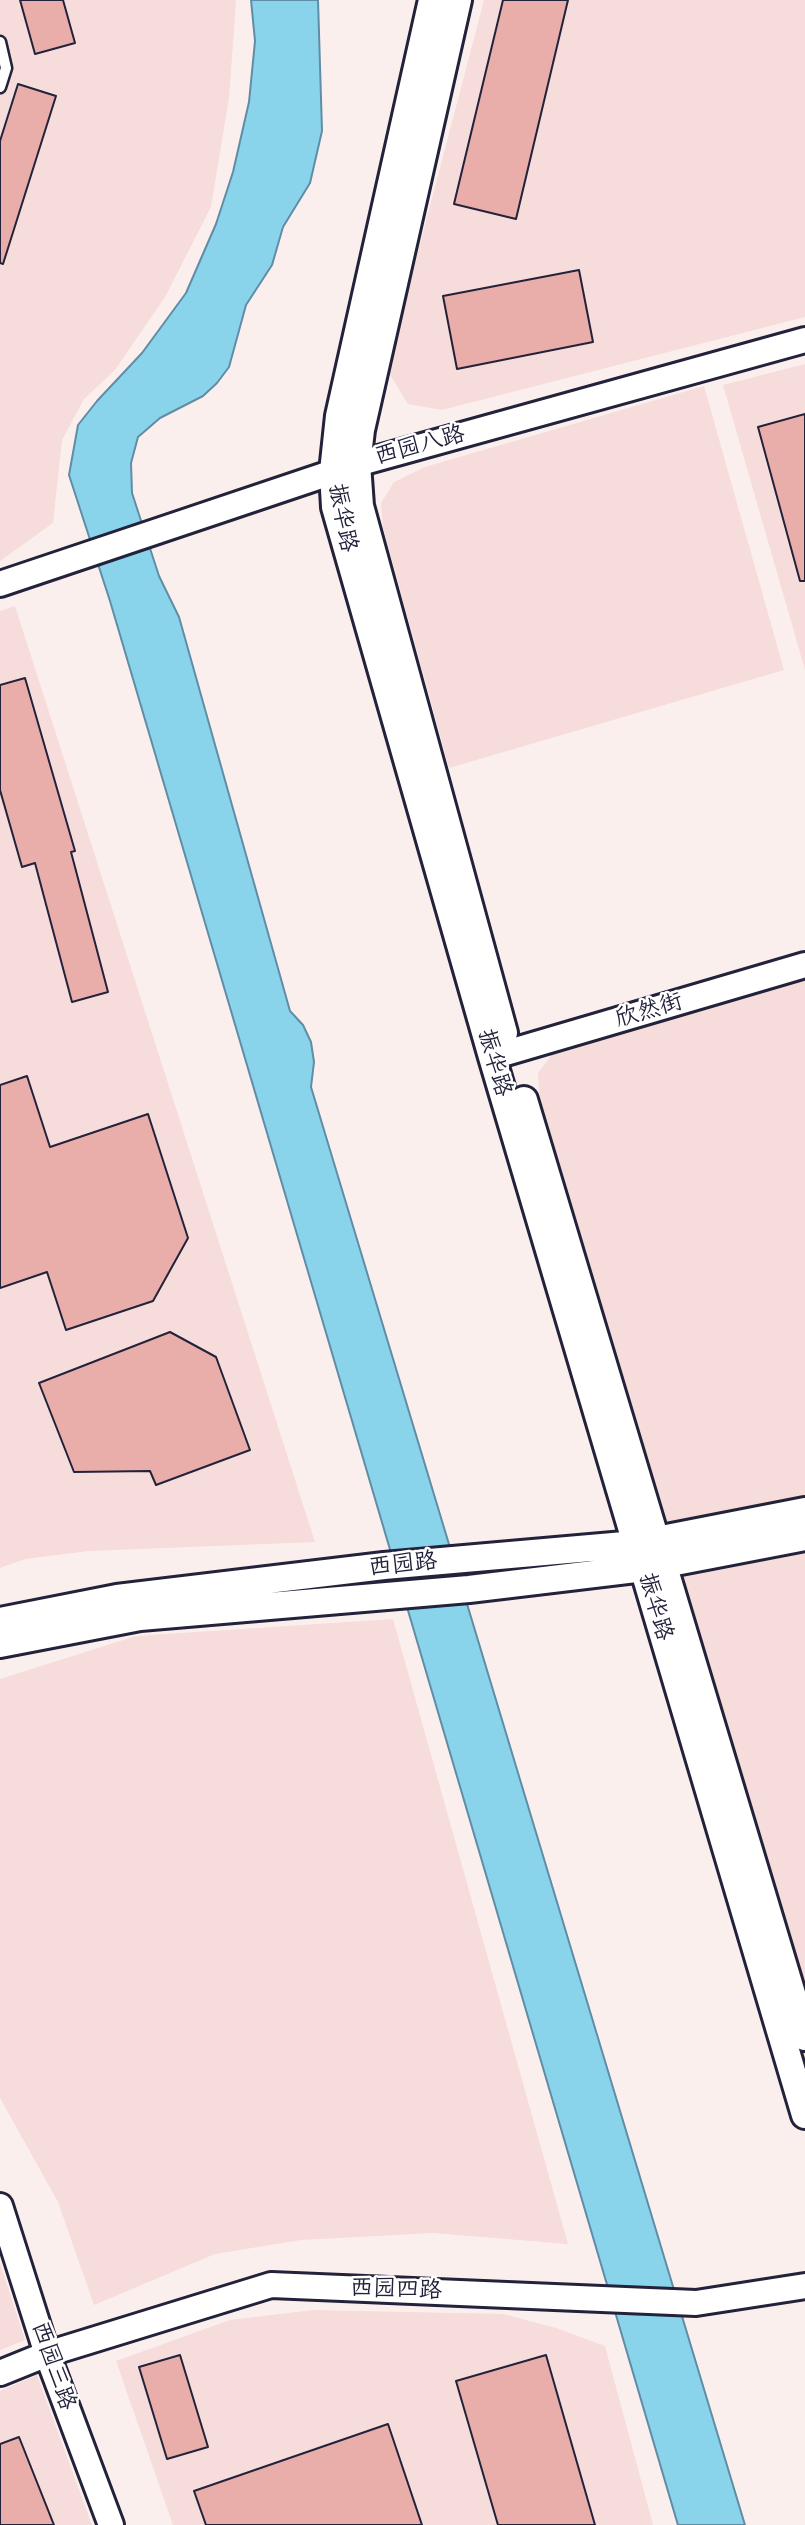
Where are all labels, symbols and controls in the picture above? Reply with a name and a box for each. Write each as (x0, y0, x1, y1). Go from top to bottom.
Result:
street label: 西园八路 (372, 421, 468, 471)
street label: 振华路 (322, 482, 362, 554)
street label: 欣然街 (612, 988, 686, 1034)
street label: 振华路 (471, 1026, 517, 1100)
street label: 西园路 (367, 1548, 439, 1582)
street label: 振华路 (632, 1570, 678, 1644)
street label: 西园四路 (350, 2275, 442, 2305)
street label: 西园三路 (25, 2318, 81, 2414)

